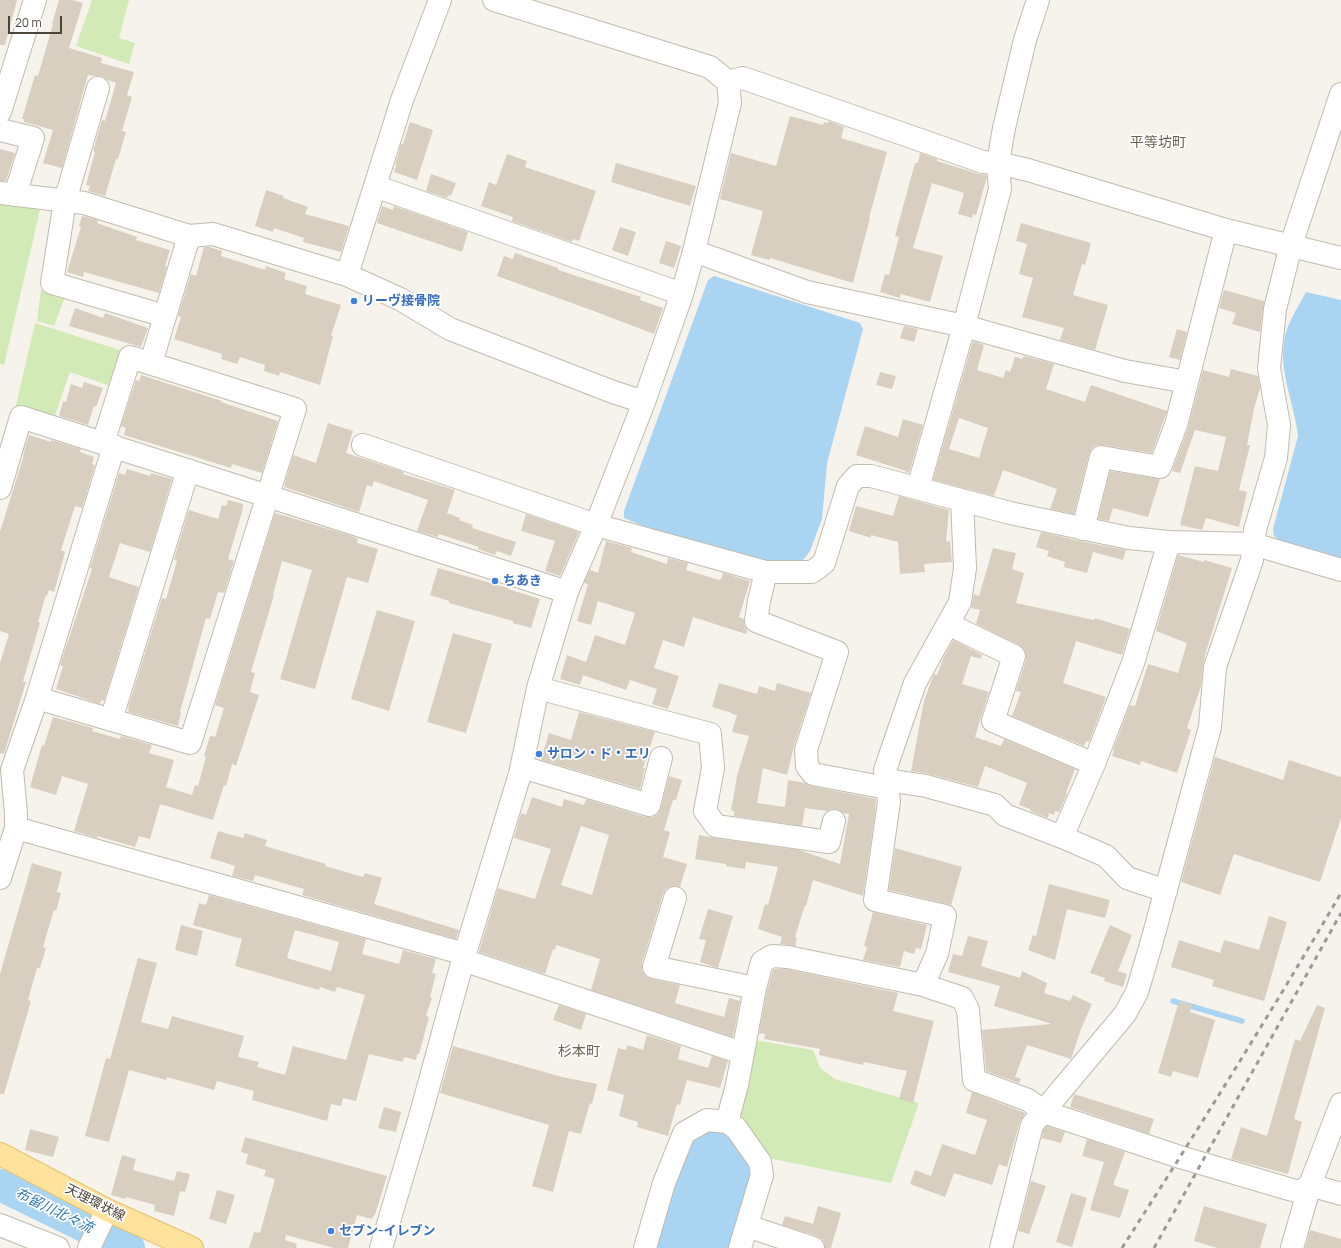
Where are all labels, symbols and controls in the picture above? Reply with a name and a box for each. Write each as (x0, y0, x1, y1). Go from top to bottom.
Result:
scale bar (10, 8, 64, 34)
text: 20 m (15, 14, 42, 31)
district label: 平等坊町 (1130, 135, 1186, 151)
place label: リーヴ接骨院 (362, 293, 440, 309)
marker: リーヴ接骨院 (349, 296, 359, 306)
place label: ちあき (503, 573, 542, 589)
marker: ちあき (490, 576, 500, 586)
place label: サロン・ド・エリ (547, 746, 651, 762)
marker: サロン・ド・エリ (534, 749, 544, 759)
district label: 杉本町 (558, 1044, 600, 1060)
street label: 天理環状線 (63, 1181, 127, 1225)
water label: 布留川北々流 (13, 1185, 95, 1237)
place label: セブン-イレブン (339, 1223, 435, 1239)
marker: セブン-イレブン (326, 1226, 336, 1236)

